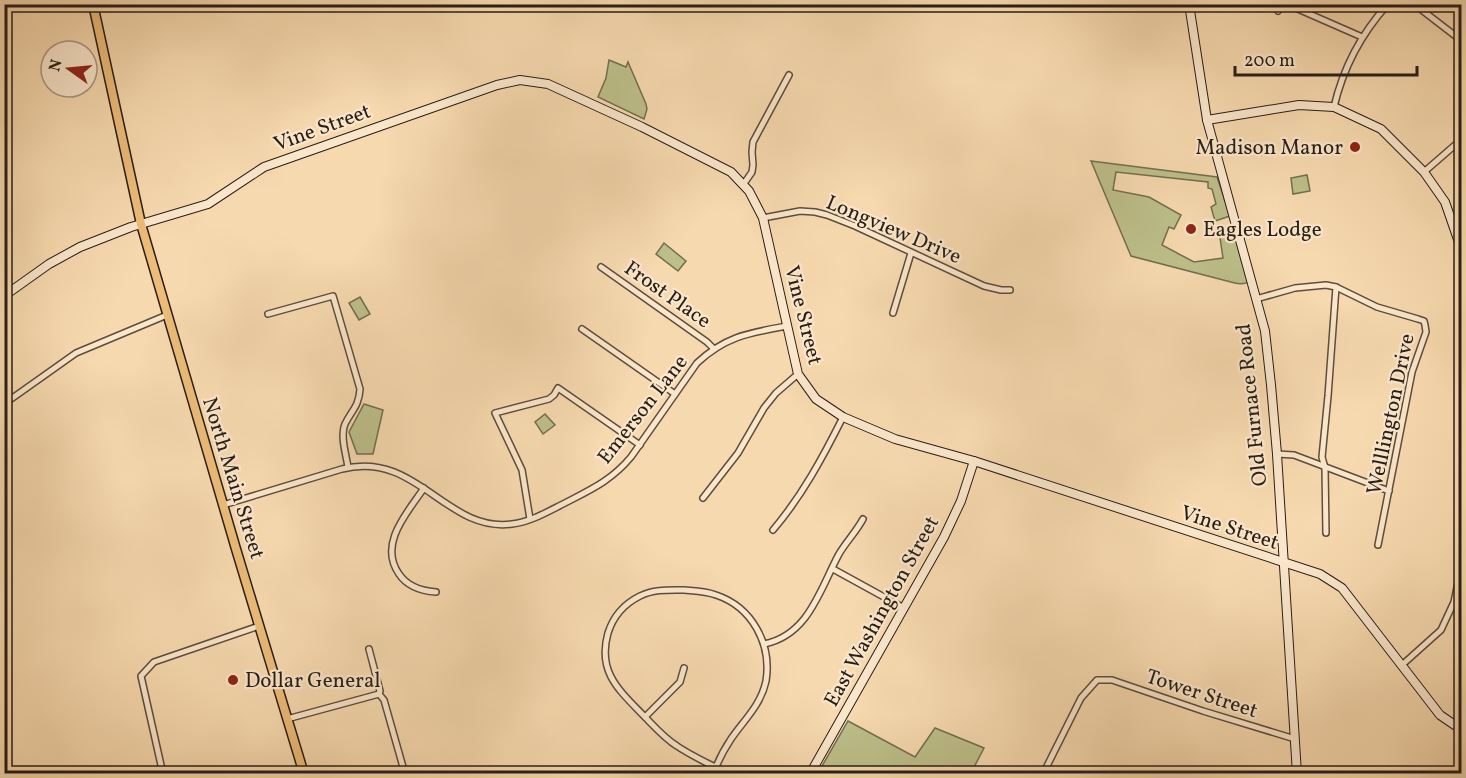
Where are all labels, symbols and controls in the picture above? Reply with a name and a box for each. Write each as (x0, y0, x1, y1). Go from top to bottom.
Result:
north arrow (39, 39, 99, 99)
scale bar (1235, 39, 1416, 77)
text: 200 m (1244, 49, 1295, 74)
text: N (44, 57, 69, 74)
street label: Vine Street (270, 97, 375, 159)
place label: Madison Manor (1195, 134, 1343, 163)
marker: Madison Manor (1348, 140, 1362, 154)
street label: Longview Drive (821, 189, 966, 272)
place label: Eagles Lodge (1203, 216, 1322, 245)
marker: Eagles Lodge (1184, 222, 1198, 236)
street label: Frost Place (618, 255, 716, 336)
street label: Vine Street (776, 263, 829, 368)
street label: Old Furnace Road (1230, 322, 1275, 488)
street label: Welllington Drive (1360, 331, 1423, 498)
street label: Emerson Lane (591, 349, 695, 471)
street label: North Main Street (194, 394, 271, 563)
street label: Vine Street (1177, 499, 1282, 558)
street label: East Washington Street (818, 511, 947, 712)
street label: Tower Street (1142, 663, 1261, 726)
place label: Dollar General (245, 667, 381, 696)
marker: Dollar General (226, 673, 240, 687)

